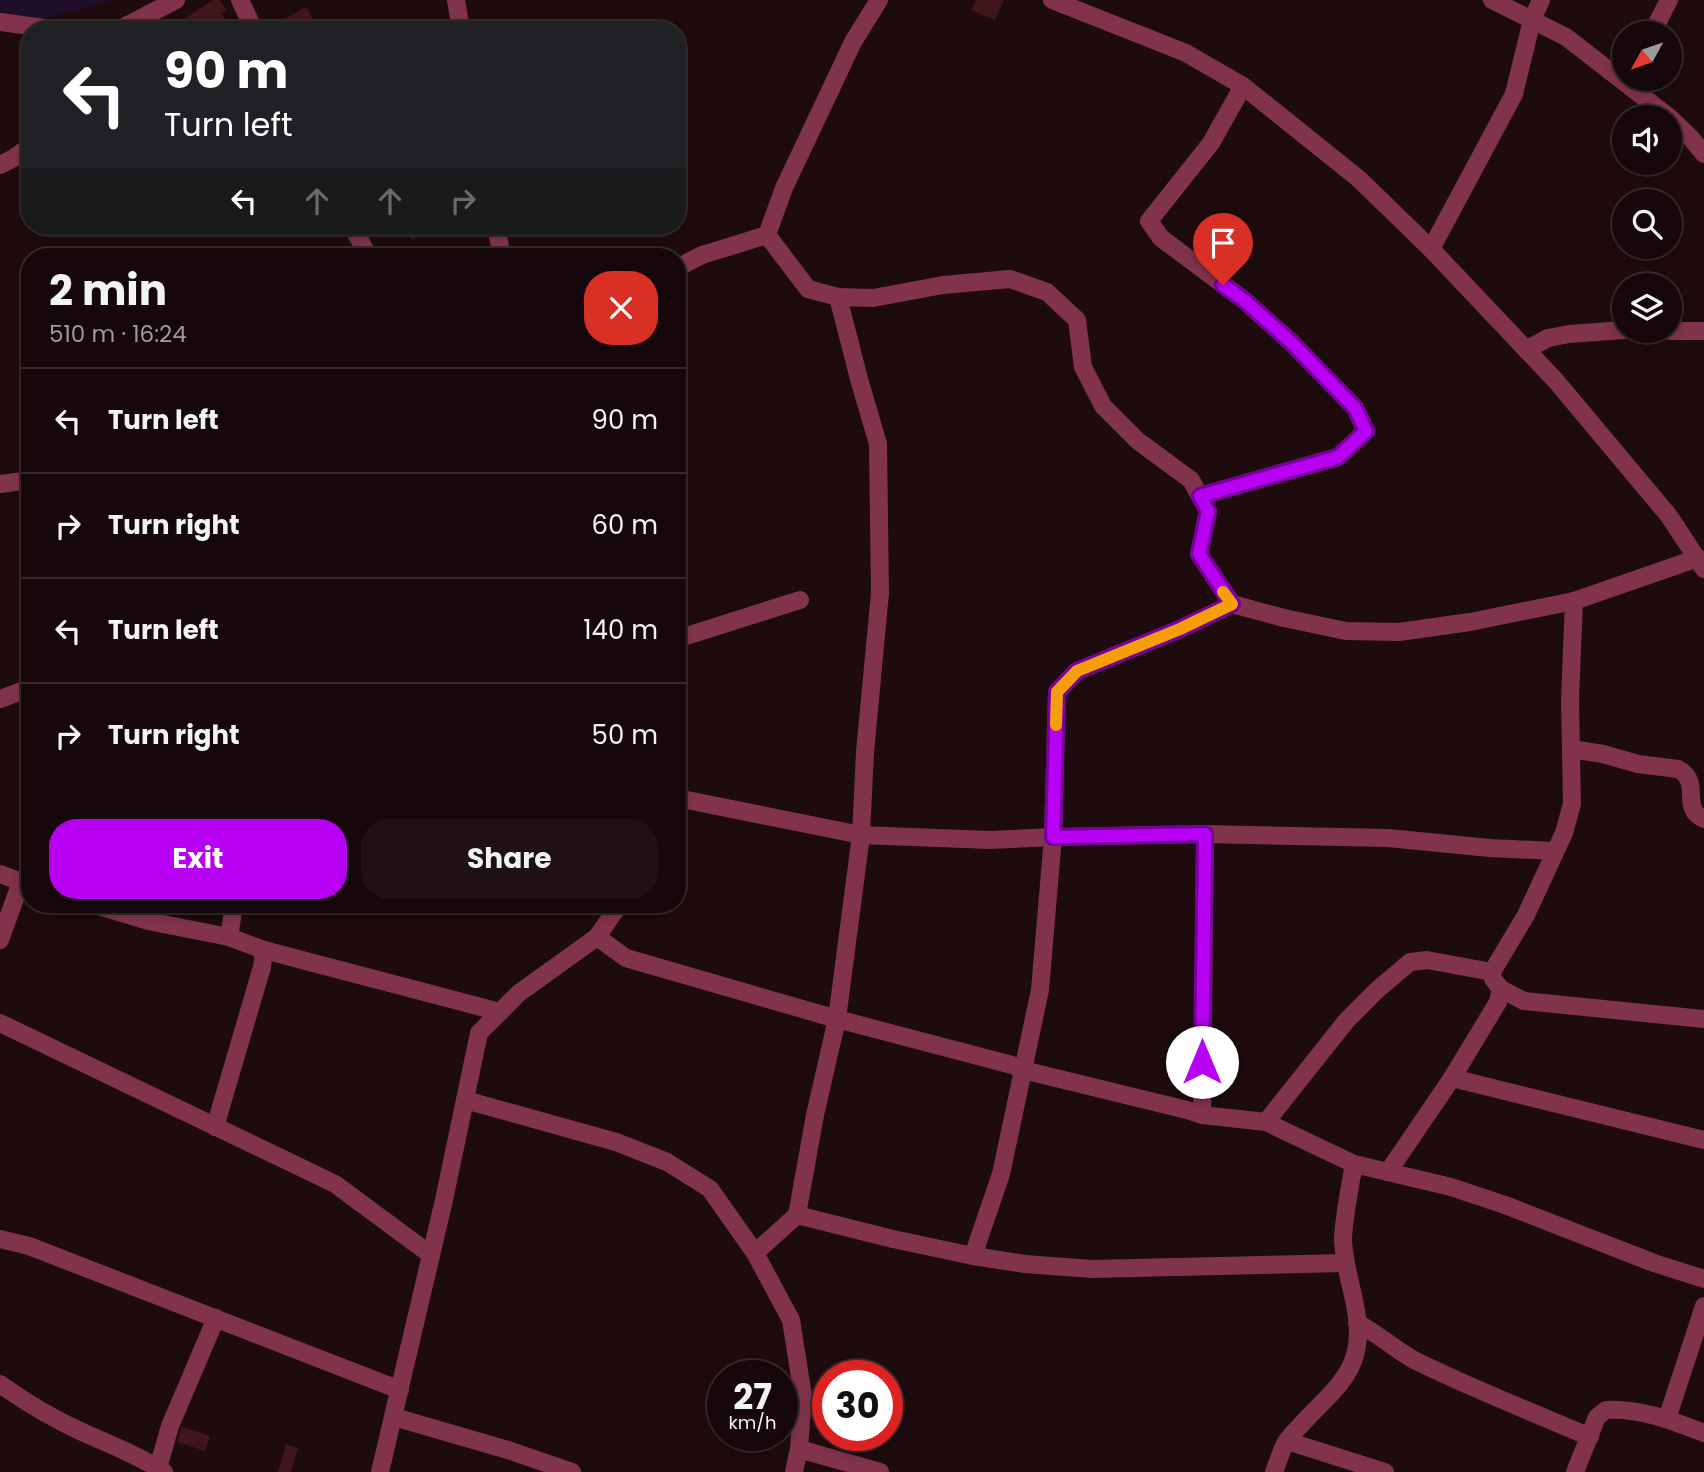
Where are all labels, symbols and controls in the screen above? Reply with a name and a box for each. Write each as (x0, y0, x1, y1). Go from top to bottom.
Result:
north arrow (1612, 21, 1682, 91)
map controls (1612, 21, 1682, 343)
text: 90 m (164, 37, 288, 105)
icon: left (49, 49, 140, 140)
text: Turn left (164, 102, 293, 147)
button: sound (1612, 105, 1682, 175)
icon: left (225, 182, 263, 220)
icon: ahead (298, 182, 336, 220)
icon: ahead (371, 182, 409, 220)
icon: right (444, 182, 482, 220)
button: search (1612, 189, 1682, 259)
pin (1193, 213, 1253, 285)
icon: arrive (1204, 224, 1242, 262)
text: 2 min (49, 261, 167, 320)
button: close (584, 271, 658, 345)
button: layers (1612, 273, 1682, 343)
text: 510 m · 16:24 (49, 318, 187, 350)
icon: left (49, 402, 87, 440)
text: Turn left (108, 402, 219, 438)
text: 90 m (592, 402, 658, 438)
icon: right (49, 507, 87, 545)
text: Turn right (108, 507, 240, 543)
text: 60 m (591, 507, 658, 543)
icon: left (49, 612, 87, 650)
text: Turn left (108, 612, 219, 648)
text: 140 m (583, 612, 658, 648)
icon: right (49, 717, 87, 755)
text: Turn right (108, 717, 240, 753)
text: 50 m (592, 717, 658, 753)
button: Exit (49, 819, 347, 899)
button: Share (361, 819, 658, 899)
position arrow (1165, 1025, 1239, 1099)
speed limit sign: 30 (812, 1360, 903, 1451)
text: 27 (733, 1372, 772, 1421)
text: km/h (729, 1410, 776, 1435)

